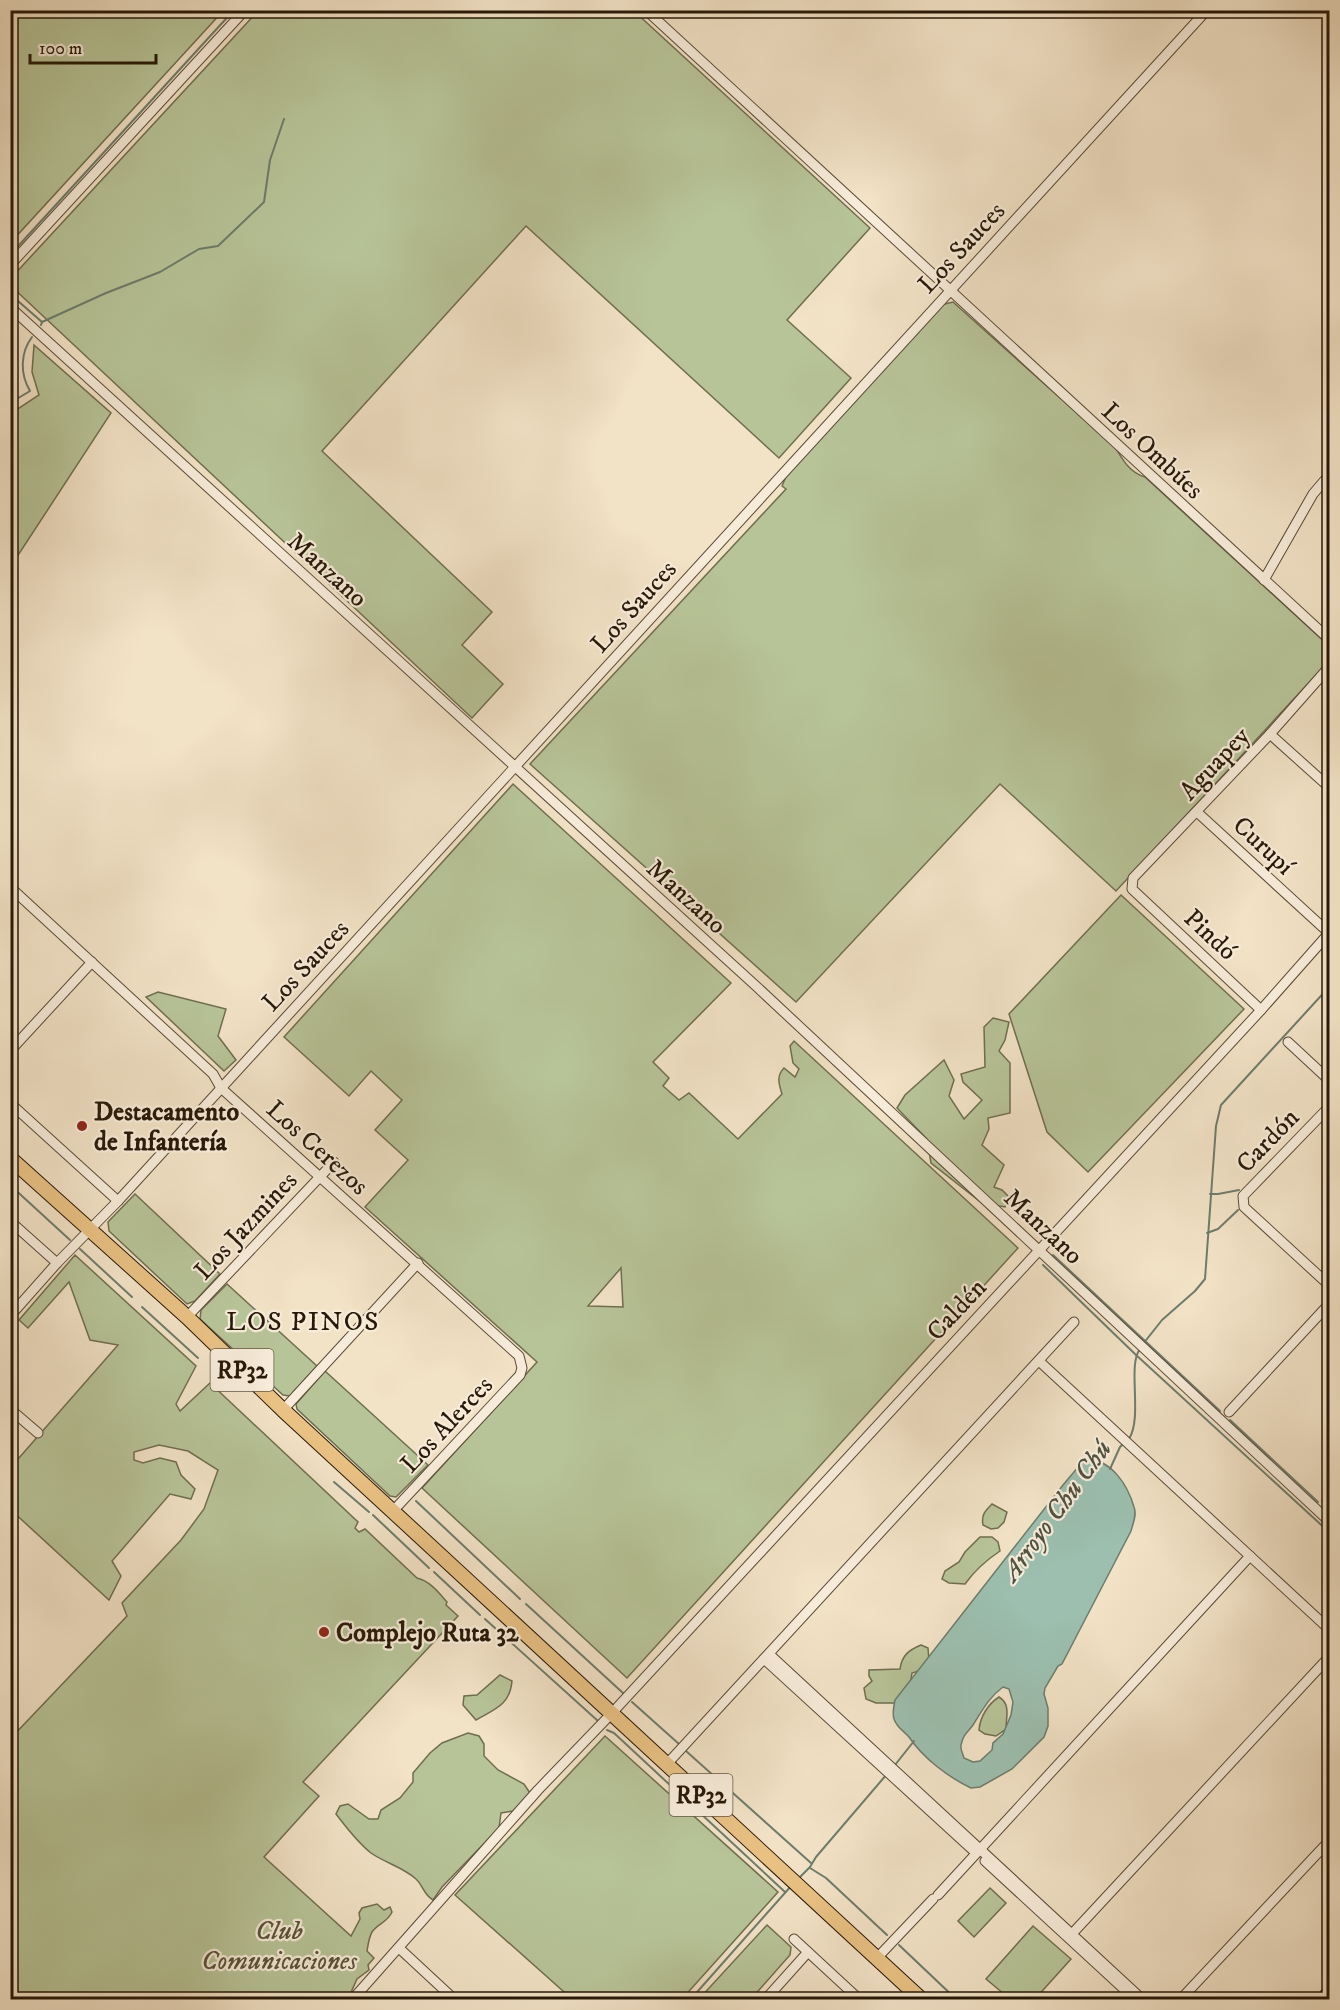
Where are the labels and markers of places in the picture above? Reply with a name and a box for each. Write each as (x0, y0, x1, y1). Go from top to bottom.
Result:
place label: Destacamento de Infantería (94, 1096, 239, 1159)
marker: Destacamento de Infantería (75, 1119, 89, 1133)
place label: Complejo Ruta 32 (336, 1617, 520, 1650)
marker: Complejo Ruta 32 (317, 1625, 331, 1639)

